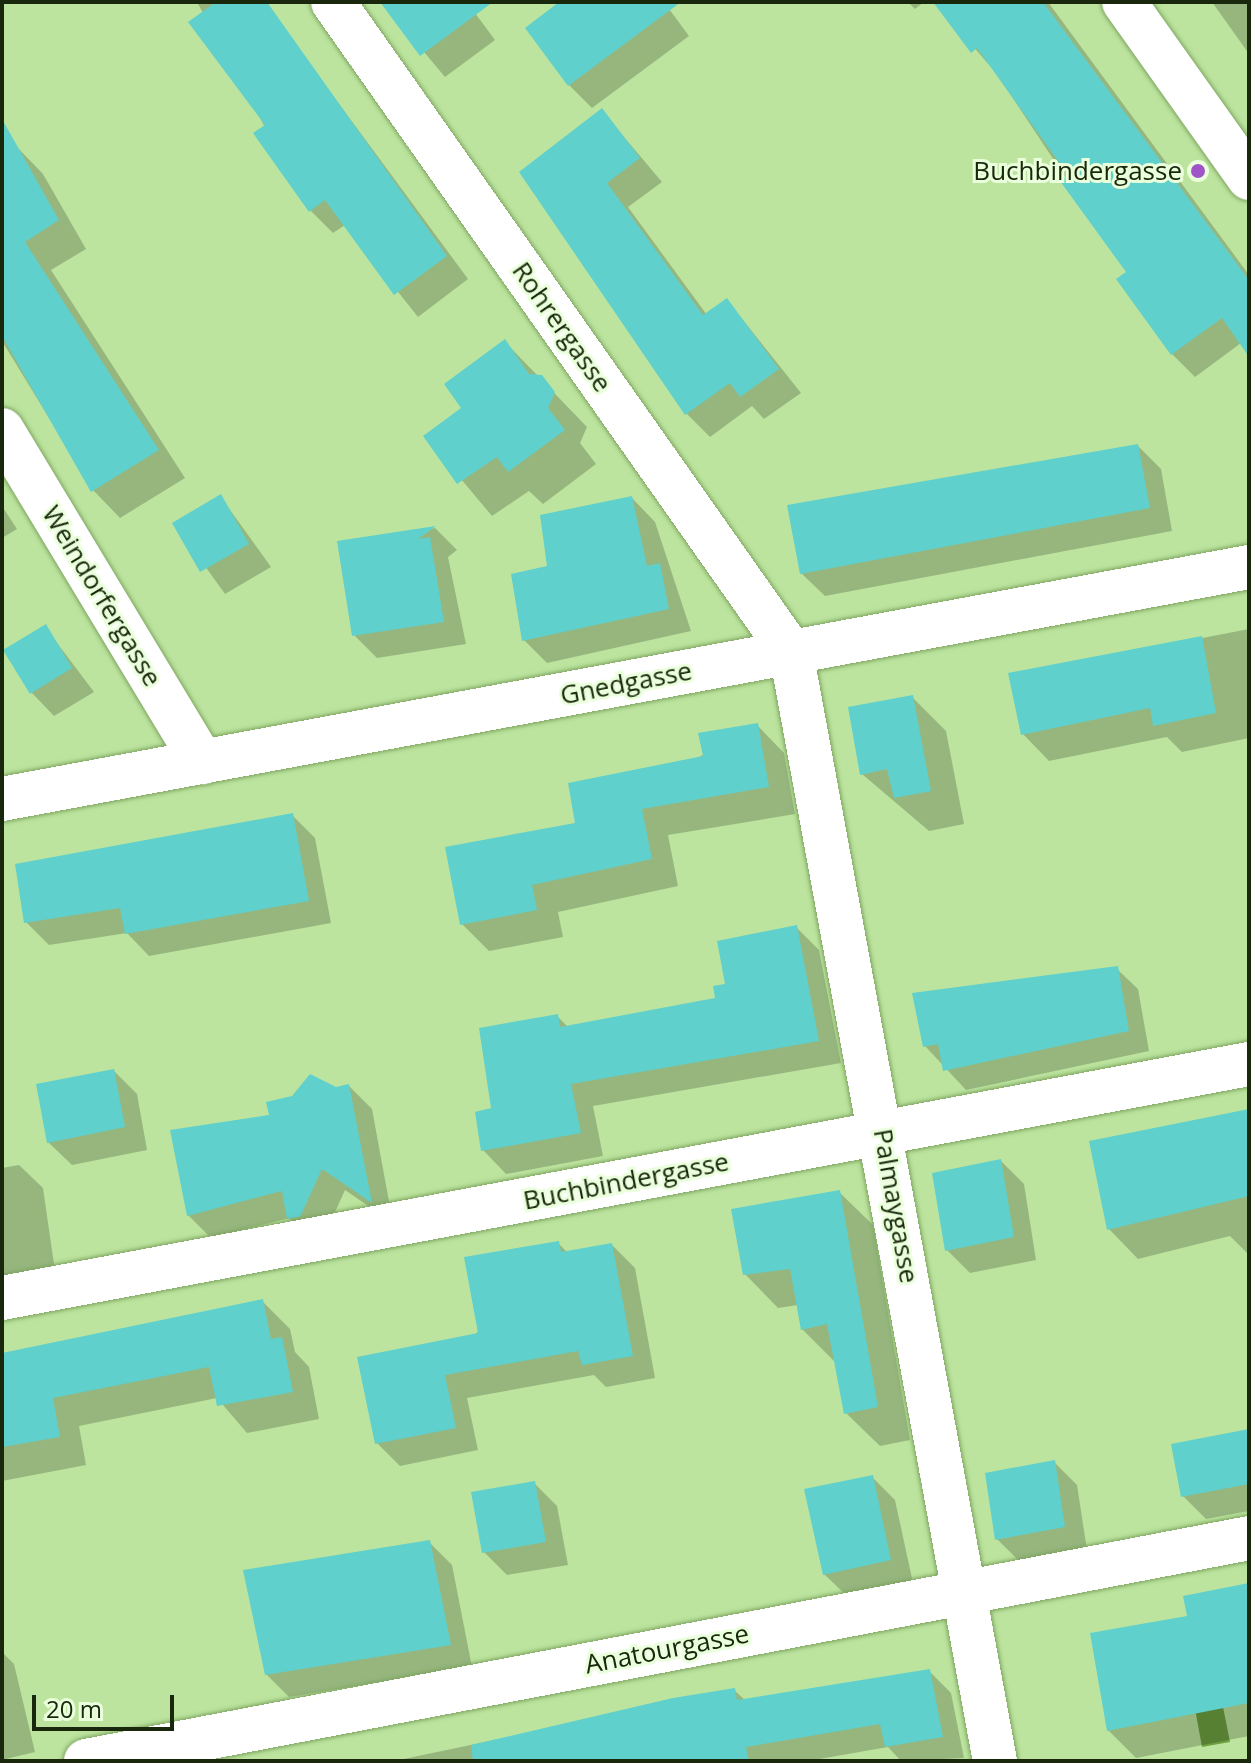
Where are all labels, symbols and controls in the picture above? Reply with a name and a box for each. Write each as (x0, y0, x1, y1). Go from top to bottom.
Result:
place label: Buchbindergasse (973, 155, 1182, 187)
marker: Buchbindergasse (1189, 162, 1207, 180)
street label: Rohrergasse (506, 256, 618, 398)
street label: Weindorfergasse (36, 500, 168, 692)
street label: Gnedgasse (558, 655, 694, 711)
street label: Palmaygasse (867, 1126, 925, 1286)
street label: Buchbindergasse (521, 1146, 731, 1216)
street label: Anatourgasse (582, 1618, 752, 1680)
scale bar (36, 1679, 178, 1729)
text: 20 m (46, 1692, 102, 1725)

